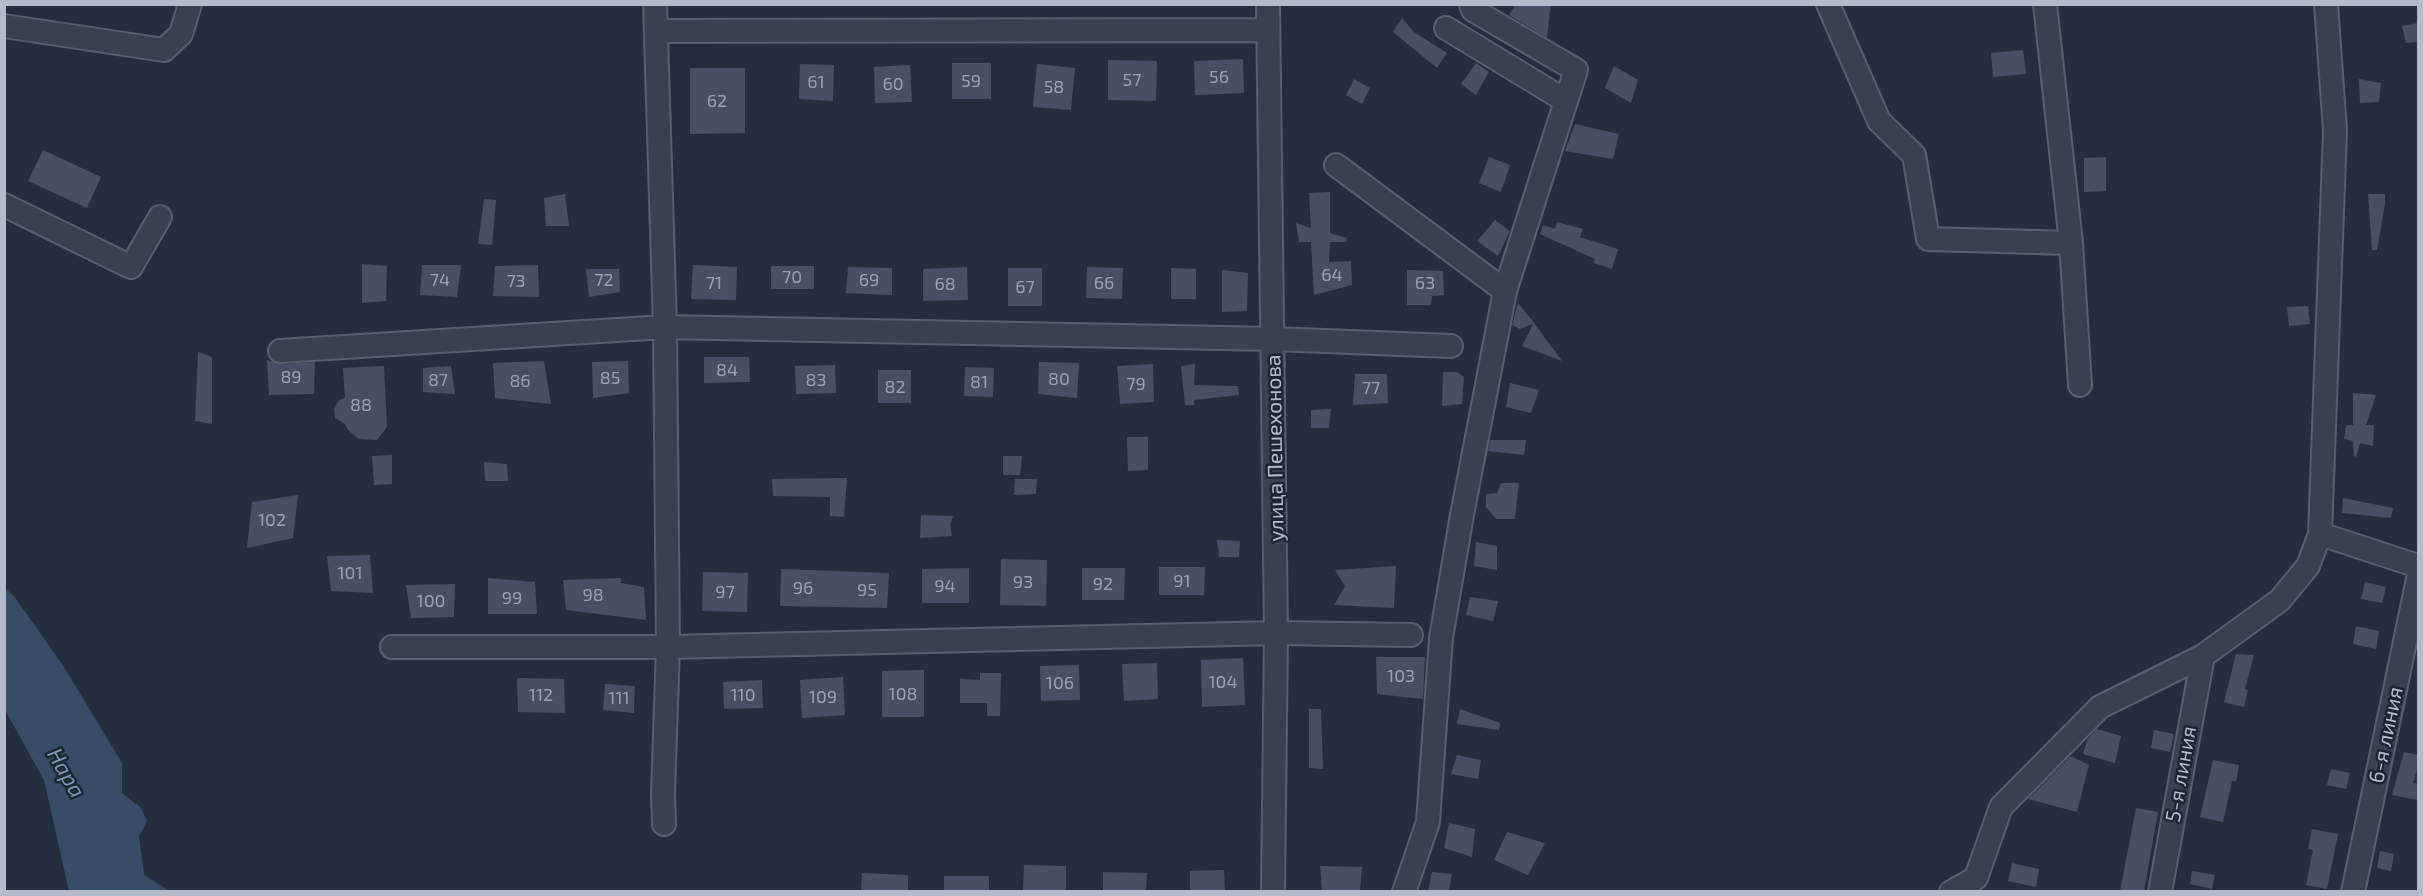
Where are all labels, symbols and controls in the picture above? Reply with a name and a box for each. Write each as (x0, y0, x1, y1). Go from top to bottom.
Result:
house number: 56 (1209, 66, 1229, 88)
house number: 57 (1123, 69, 1141, 91)
house number: 59 (961, 70, 981, 92)
house number: 61 (807, 71, 825, 93)
house number: 60 (882, 73, 904, 95)
house number: 58 (1044, 76, 1064, 98)
house number: 62 (707, 90, 727, 112)
house number: 64 (1321, 264, 1343, 286)
house number: 70 (782, 266, 802, 288)
house number: 74 (430, 269, 450, 291)
house number: 72 (594, 269, 614, 291)
house number: 69 (859, 269, 879, 291)
house number: 73 (506, 270, 526, 292)
house number: 71 (706, 272, 722, 294)
house number: 66 (1094, 272, 1114, 294)
house number: 63 (1415, 272, 1435, 294)
house number: 68 (934, 273, 956, 295)
house number: 67 (1015, 276, 1035, 298)
street label: улица Пешехонова (1261, 354, 1289, 542)
house number: 84 (716, 359, 738, 381)
house number: 89 (280, 366, 302, 388)
house number: 85 (600, 367, 620, 389)
house number: 80 (1048, 368, 1070, 390)
house number: 87 (428, 369, 448, 391)
house number: 83 (806, 369, 826, 391)
house number: 86 (509, 370, 531, 392)
house number: 81 (970, 371, 988, 393)
house number: 79 (1126, 373, 1146, 395)
house number: 82 (884, 376, 906, 398)
house number: 77 (1362, 377, 1380, 399)
house number: 88 (350, 394, 372, 416)
house number: 102 (258, 509, 286, 531)
house number: 101 (337, 562, 363, 584)
house number: 91 (1173, 570, 1191, 592)
house number: 93 (1013, 571, 1033, 593)
house number: 92 (1093, 573, 1113, 595)
house number: 94 (934, 575, 956, 597)
house number: 96 (793, 577, 813, 599)
house number: 95 (857, 579, 877, 601)
house number: 97 (715, 581, 735, 603)
house number: 98 (582, 584, 604, 606)
house number: 99 (502, 587, 522, 609)
house number: 100 (417, 590, 445, 612)
house number: 103 (1387, 665, 1415, 687)
house number: 104 (1208, 671, 1238, 693)
house number: 106 (1046, 672, 1074, 694)
house number: 108 (889, 683, 917, 705)
house number: 112 (529, 684, 553, 706)
house number: 110 (730, 684, 756, 706)
street label: 6-я линия (2364, 685, 2408, 785)
house number: 109 (809, 686, 837, 708)
house number: 111 (608, 687, 630, 709)
street label: 5-я линия (2160, 724, 2202, 824)
water label: Нара (41, 744, 91, 802)

